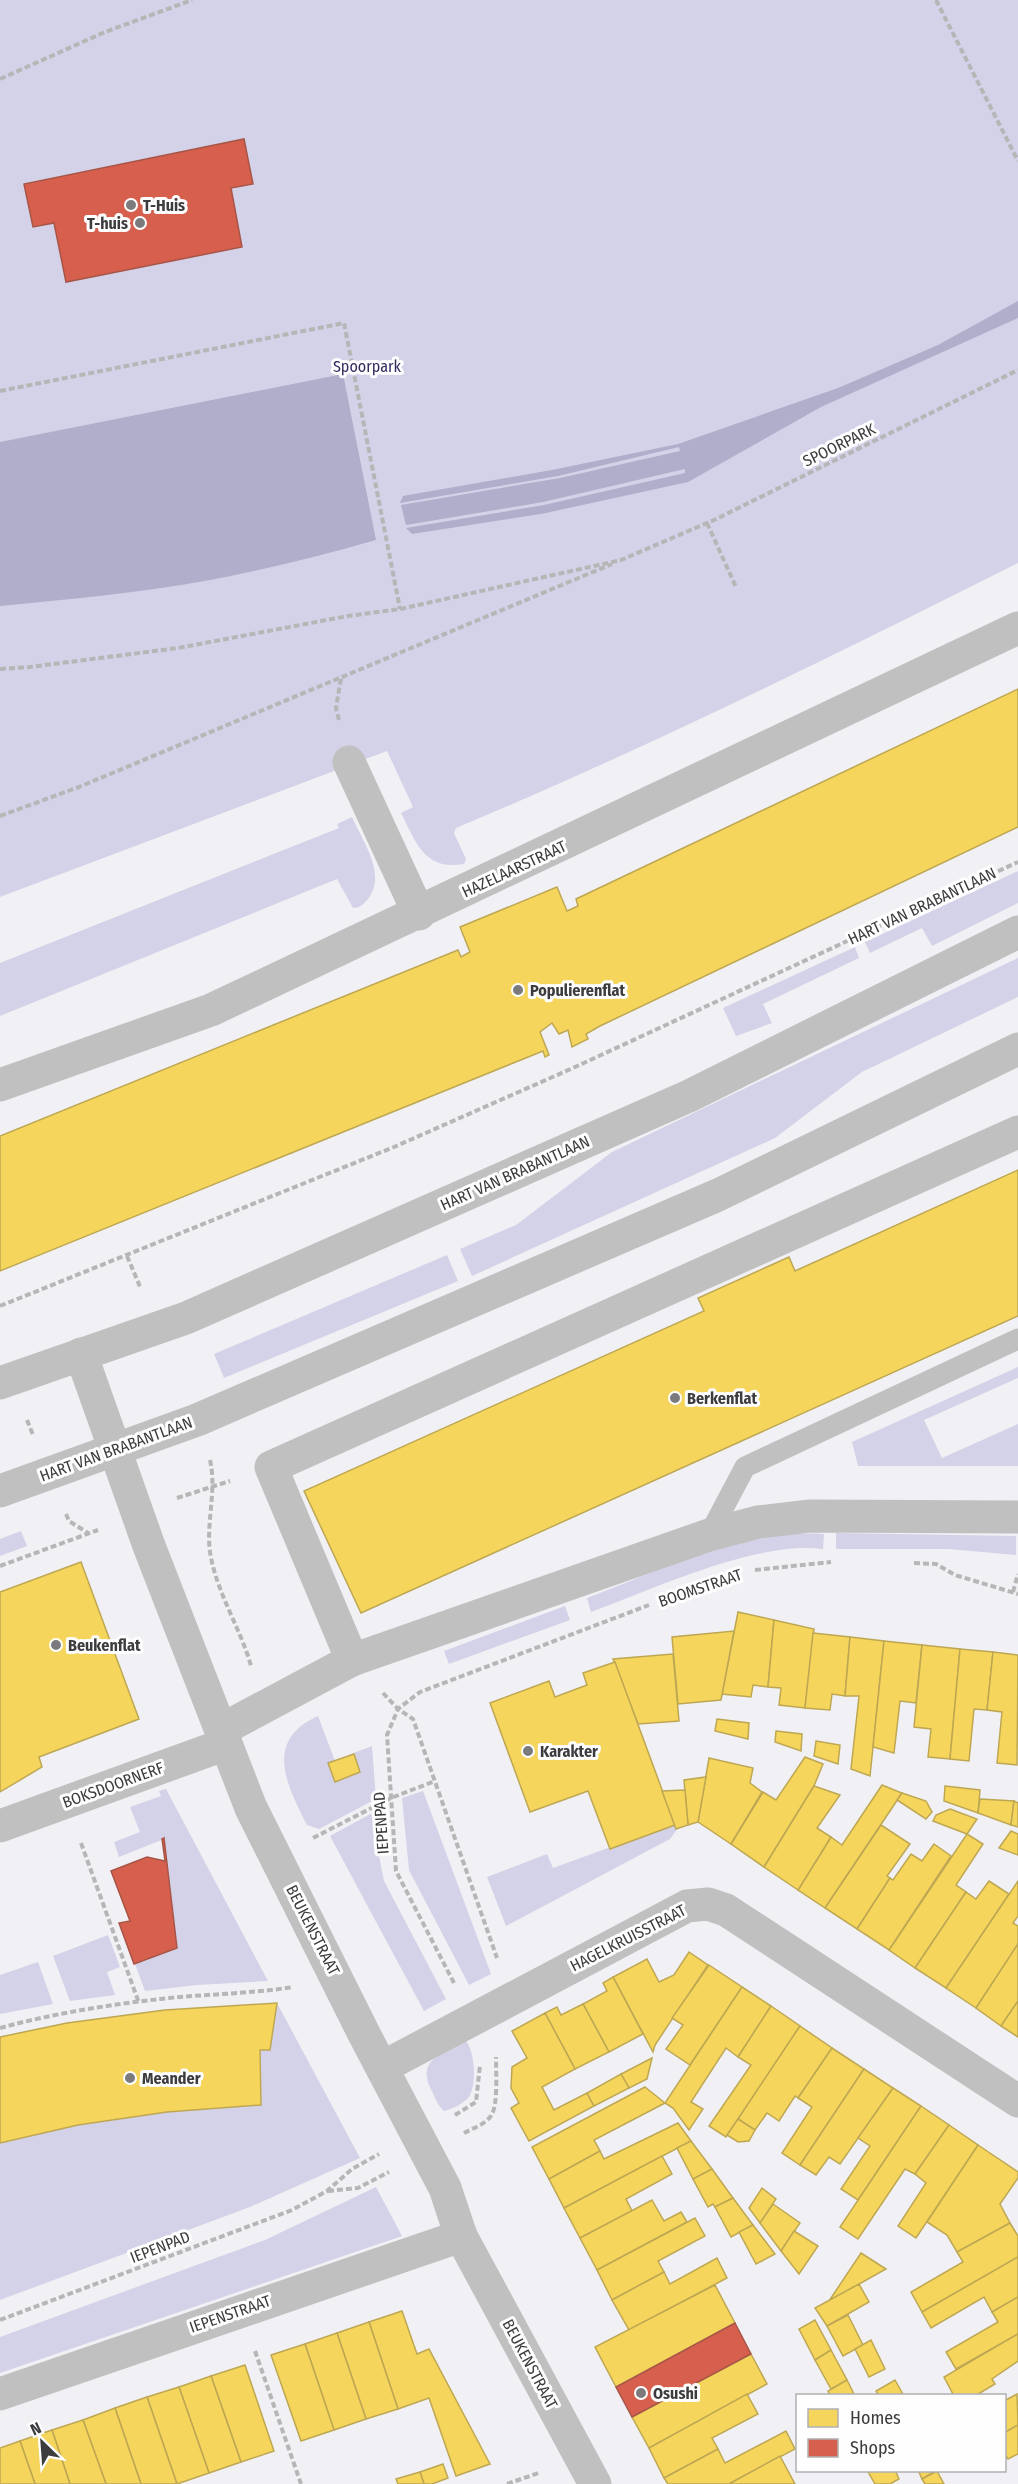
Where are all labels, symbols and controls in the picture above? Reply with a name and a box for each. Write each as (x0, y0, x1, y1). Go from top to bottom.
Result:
place label: T-Huis (143, 196, 185, 215)
marker: T-Huis (124, 198, 138, 212)
place label: T-huis (87, 214, 128, 233)
marker: T-huis (133, 216, 147, 230)
park label: Spoorpark (333, 357, 402, 376)
street label: SPOORPARK (800, 419, 879, 471)
street label: HAZELAARSTRAAT (459, 836, 570, 901)
street label: HART VAN BRABANTLAAN (845, 863, 999, 949)
place label: Populierenflat (530, 981, 625, 1000)
marker: Populierenflat (511, 983, 525, 997)
street label: HART VAN BRABANTLAAN (437, 1132, 593, 1214)
place label: Berkenflat (687, 1389, 757, 1408)
marker: Berkenflat (668, 1391, 682, 1405)
street label: HART VAN BRABANTLAAN (37, 1413, 195, 1485)
street label: BOOMSTRAAT (656, 1565, 745, 1611)
place label: Beukenflat (68, 1636, 141, 1655)
marker: Beukenflat (49, 1638, 63, 1652)
place label: Karakter (540, 1742, 598, 1761)
marker: Karakter (521, 1744, 535, 1758)
street label: BOKSDOORNERF (60, 1758, 166, 1812)
street label: IEPENPAD (369, 1791, 393, 1855)
street label: BEUKENSTRAAT (282, 1882, 344, 1979)
street label: HAGELKRUISSTRAAT (567, 1900, 690, 1975)
place label: Meander (142, 2069, 201, 2088)
marker: Meander (123, 2071, 137, 2085)
street label: IEPENPAD (127, 2227, 193, 2267)
street label: IEPENSTRAAT (187, 2291, 274, 2337)
street label: BEUKENSTRAAT (498, 2316, 562, 2412)
place label: Osushi (653, 2384, 698, 2403)
marker: Osushi (634, 2386, 648, 2400)
legend (796, 2394, 1006, 2472)
text: Homes (850, 2407, 901, 2429)
north arrow (12, 2412, 72, 2472)
text: N (28, 2418, 44, 2439)
text: Shops (850, 2437, 895, 2459)

